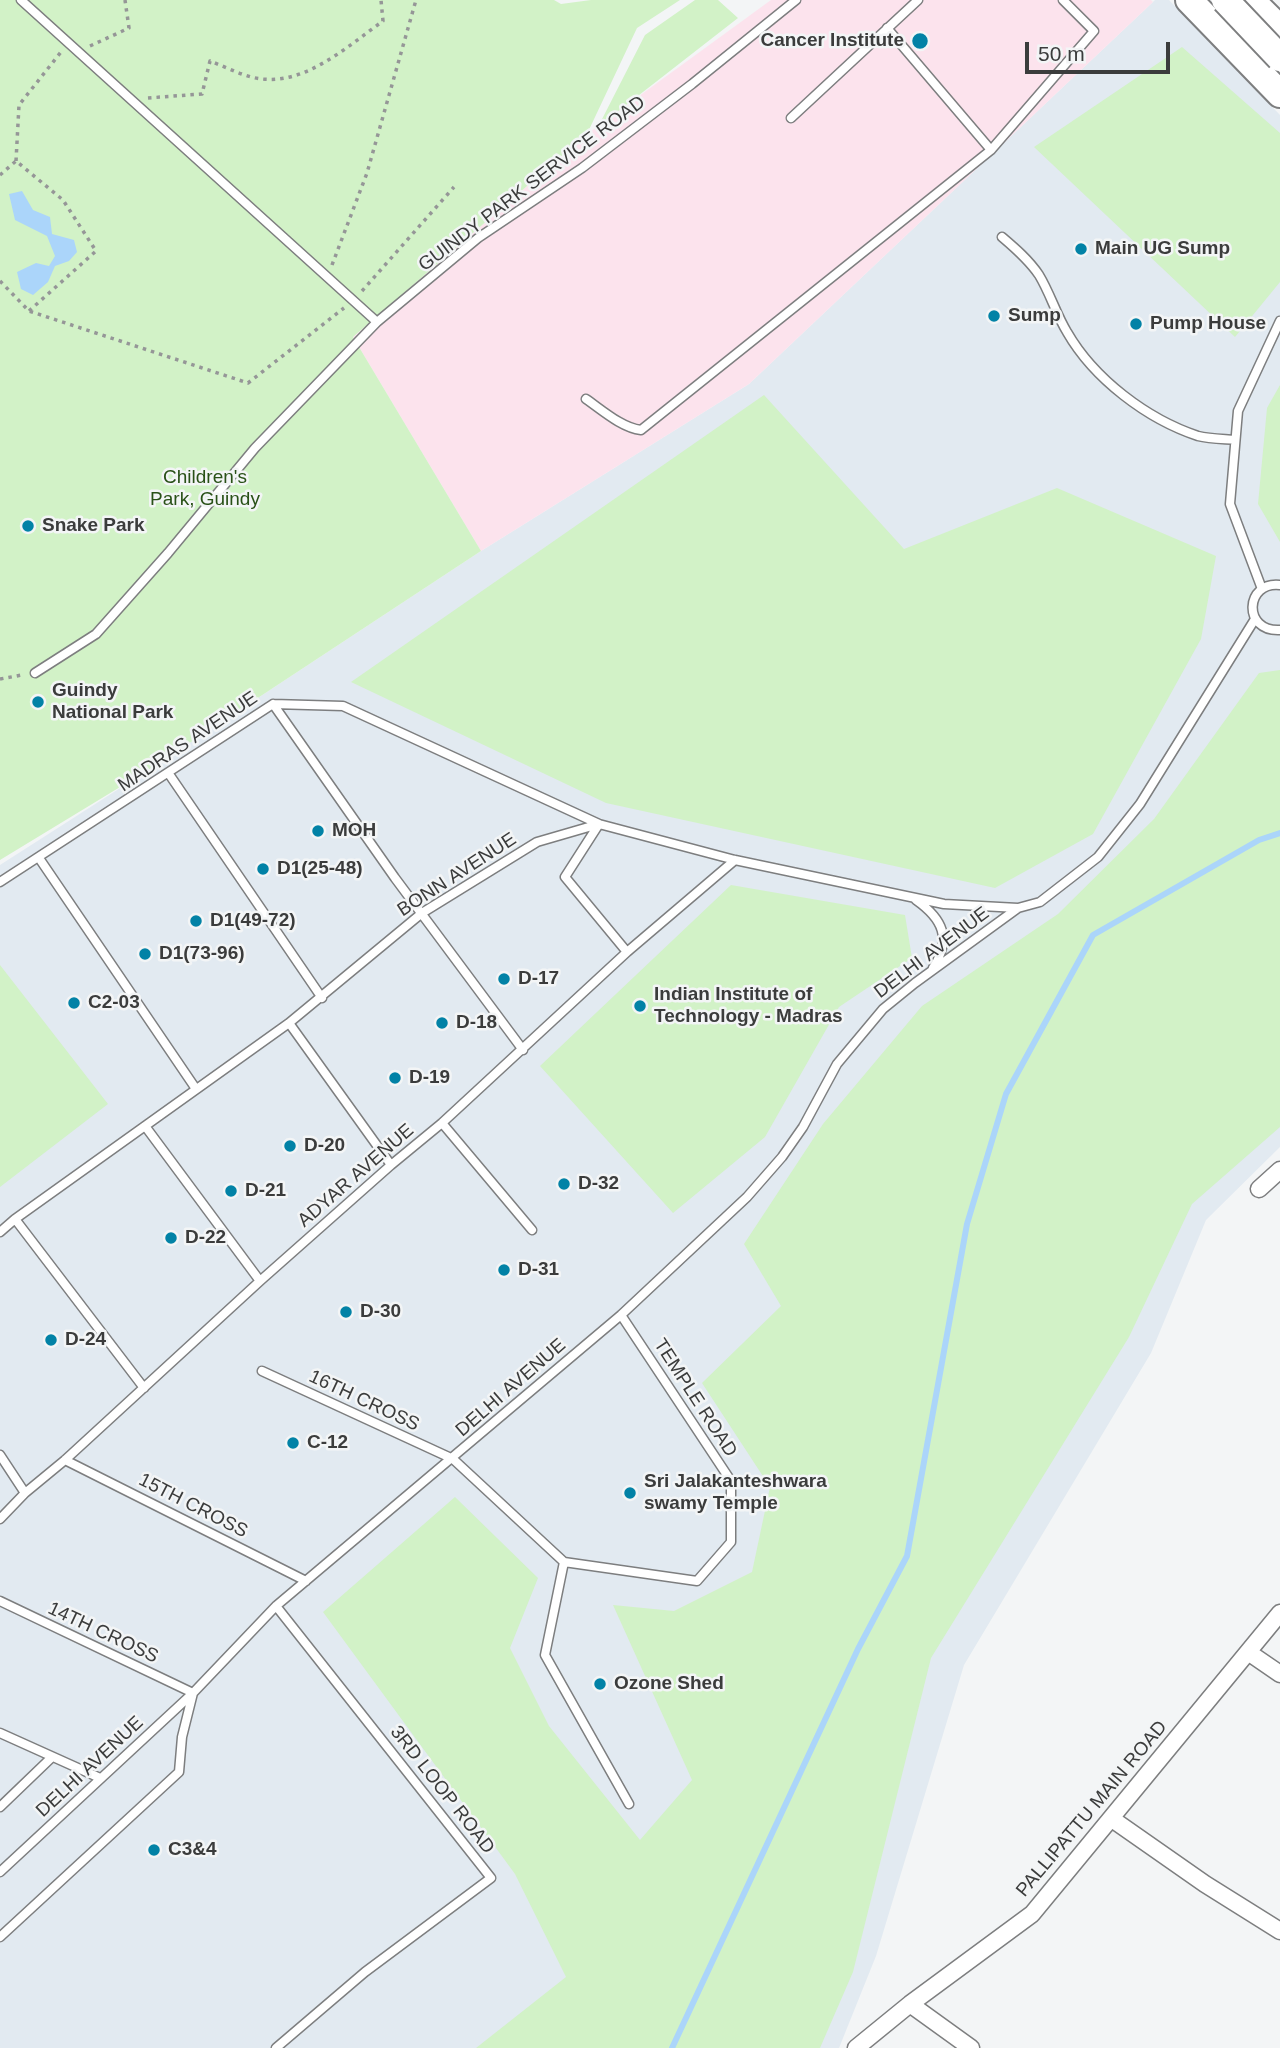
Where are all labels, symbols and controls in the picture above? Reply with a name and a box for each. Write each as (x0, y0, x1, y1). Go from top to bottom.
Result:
scale bar (1028, 28, 1173, 72)
place label: Cancer Institute (760, 30, 904, 52)
marker: Cancer Institute (910, 31, 930, 51)
text: 50 m (1038, 42, 1085, 65)
street label: GUINDY PARK SERVICE ROAD (414, 91, 650, 277)
place label: Main UG Sump (1095, 238, 1230, 260)
marker: Main UG Sump (1073, 241, 1089, 257)
place label: Sump (1008, 305, 1061, 327)
marker: Sump (986, 308, 1002, 324)
place label: Pump House (1150, 313, 1266, 335)
marker: Pump House (1128, 316, 1144, 332)
park label: Children's Park, Guindy (150, 467, 260, 511)
place label: Snake Park (42, 515, 144, 537)
marker: Snake Park (20, 518, 36, 534)
place label: Guindy National Park (52, 680, 173, 724)
street label: MADRAS AVENUE (114, 687, 262, 797)
marker: Guindy National Park (30, 694, 46, 710)
place label: MOH (332, 820, 376, 842)
marker: MOH (310, 823, 326, 839)
street label: BONN AVENUE (393, 828, 521, 922)
place label: D1(25-48) (277, 858, 363, 880)
marker: D1(25-48) (255, 861, 271, 877)
street label: DELHI AVENUE (870, 902, 994, 1004)
place label: D1(49-72) (210, 910, 296, 932)
marker: D1(49-72) (188, 913, 204, 929)
place label: D1(73-96) (159, 943, 245, 965)
marker: D1(73-96) (137, 946, 153, 962)
place label: D-17 (518, 968, 559, 990)
marker: D-17 (496, 971, 512, 987)
place label: Indian Institute of Technology - Madras (654, 984, 843, 1028)
place label: C2-03 (88, 992, 140, 1014)
marker: C2-03 (66, 995, 82, 1011)
marker: Indian Institute of Technology - Madras (632, 998, 648, 1014)
place label: D-18 (456, 1012, 497, 1034)
marker: D-18 (434, 1015, 450, 1031)
place label: D-19 (409, 1067, 450, 1089)
marker: D-19 (387, 1070, 403, 1086)
street label: ADYAR AVENUE (293, 1119, 419, 1233)
place label: D-20 (304, 1135, 345, 1157)
marker: D-20 (282, 1138, 298, 1154)
place label: D-32 (578, 1173, 619, 1195)
marker: D-32 (556, 1176, 572, 1192)
place label: D-21 (245, 1180, 286, 1202)
marker: D-21 (223, 1183, 239, 1199)
place label: D-22 (185, 1227, 226, 1249)
marker: D-22 (163, 1230, 179, 1246)
place label: D-31 (518, 1259, 559, 1281)
marker: D-31 (496, 1262, 512, 1278)
place label: D-30 (360, 1301, 401, 1323)
marker: D-30 (338, 1304, 354, 1320)
place label: D-24 (65, 1329, 106, 1351)
marker: D-24 (43, 1332, 59, 1348)
street label: DELHI AVENUE (451, 1334, 571, 1442)
street label: TEMPLE ROAD (648, 1335, 742, 1461)
street label: 16TH CROSS (305, 1365, 423, 1437)
place label: C-12 (307, 1432, 348, 1454)
marker: C-12 (285, 1435, 301, 1451)
street label: 15TH CROSS (135, 1469, 251, 1543)
place label: Sri Jalakanteshwara swamy Temple (644, 1471, 827, 1515)
marker: Sri Jalakanteshwara swamy Temple (622, 1485, 638, 1501)
street label: 14TH CROSS (44, 1597, 162, 1669)
place label: Ozone Shed (614, 1673, 724, 1695)
marker: Ozone Shed (592, 1676, 608, 1692)
street label: DELHI AVENUE (32, 1712, 148, 1822)
street label: PALLIPATTU MAIN ROAD (1012, 1716, 1172, 1902)
street label: 3RD LOOP ROAD (385, 1721, 499, 1859)
place label: C3&4 (168, 1839, 217, 1861)
marker: C3&4 (146, 1842, 162, 1858)

